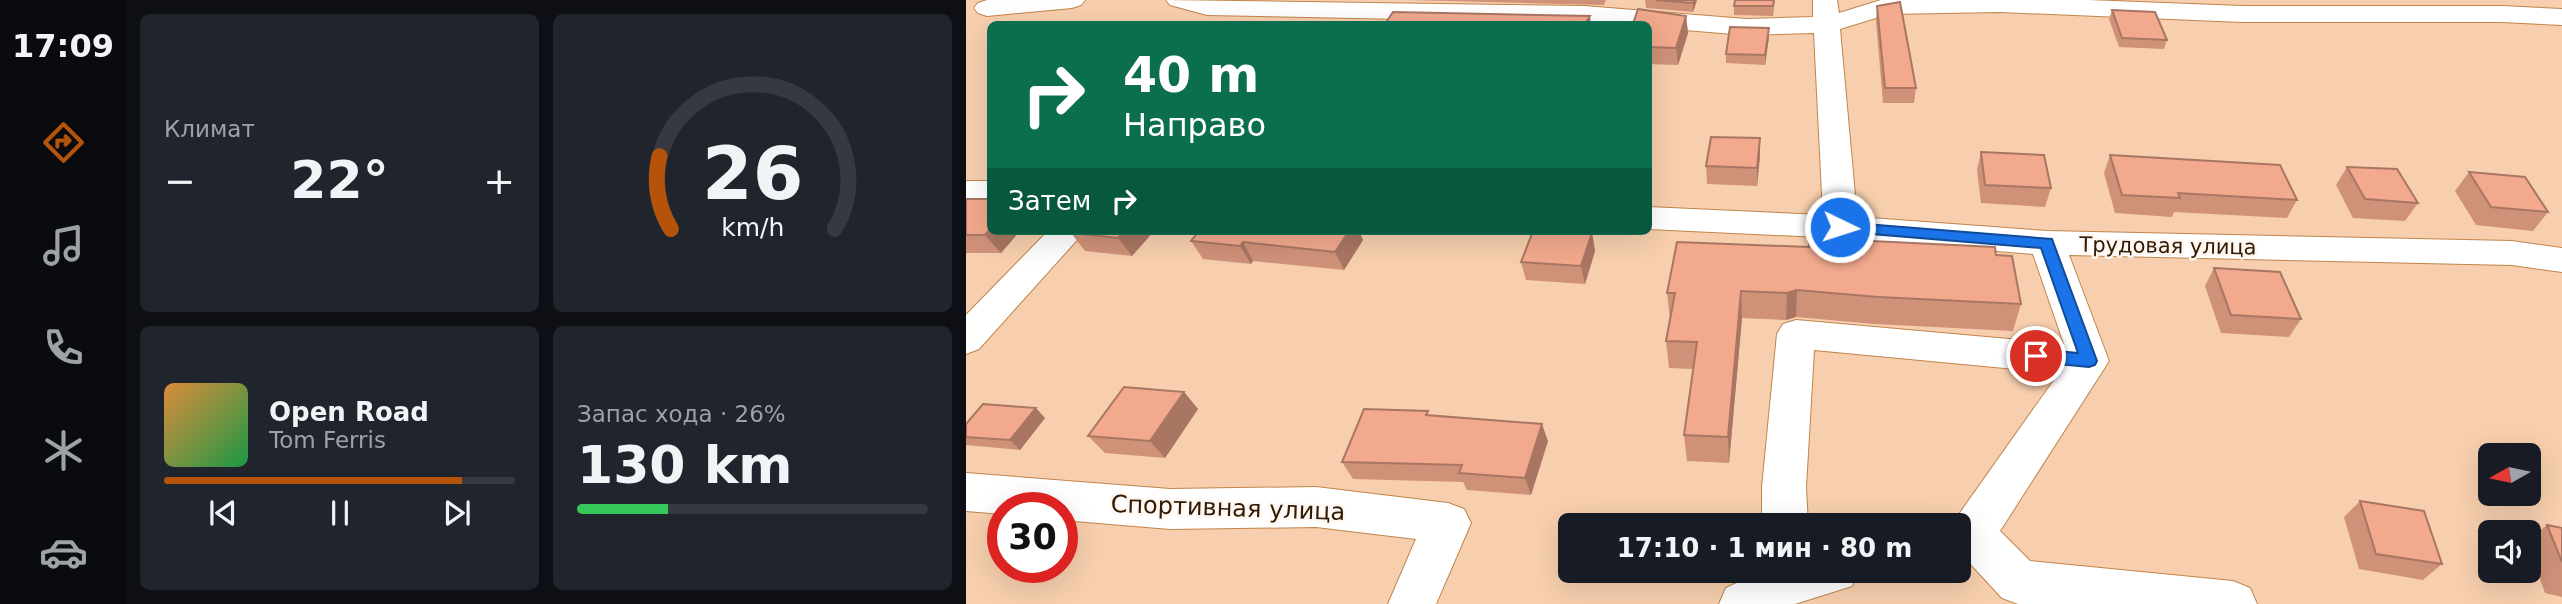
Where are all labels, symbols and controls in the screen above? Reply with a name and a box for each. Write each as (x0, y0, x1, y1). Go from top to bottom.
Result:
text: 17:09 (12, 27, 114, 65)
text: 40 m (1123, 47, 1259, 104)
icon: right (1008, 49, 1099, 140)
text: Направо (1123, 106, 1266, 144)
text: Климат (164, 116, 255, 142)
icon: directions (39, 118, 88, 167)
text: 26 (702, 131, 803, 216)
text: 22° (290, 150, 389, 210)
text: − (164, 159, 196, 203)
text: + (483, 159, 515, 203)
icon: right (1105, 182, 1143, 220)
text: Затем (1008, 186, 1091, 216)
position arrow (1803, 190, 1877, 264)
text: km/h (721, 213, 784, 242)
icon: music (39, 221, 88, 270)
street label: Трудовая улица (2078, 232, 2257, 260)
icon: phone (39, 323, 88, 372)
pin (2006, 326, 2066, 386)
icon: arrive (2017, 337, 2055, 375)
text: Open Road (269, 397, 429, 427)
text: Запас хода · 26% (577, 401, 786, 427)
icon: climate (39, 426, 88, 475)
text: Tom Ferris (269, 427, 386, 453)
text: 130 km (577, 435, 792, 495)
north arrow (2478, 443, 2541, 506)
map controls (2478, 443, 2541, 583)
street label: Спортивная улица (1110, 490, 1346, 526)
speed limit sign: 30 (987, 492, 1078, 583)
icon: previous (204, 494, 242, 532)
icon: pause (321, 494, 359, 532)
icon: next (438, 494, 476, 532)
button: sound (2478, 520, 2541, 583)
icon: car (39, 528, 88, 577)
text: 17:10 · 1 мин · 80 m (1617, 533, 1912, 563)

